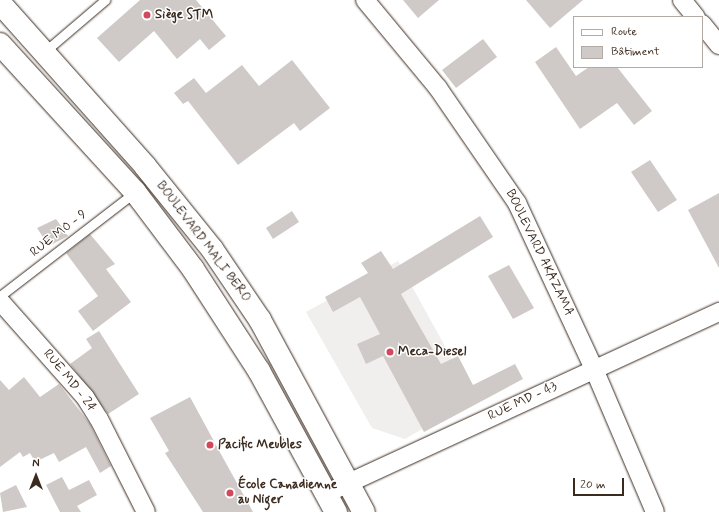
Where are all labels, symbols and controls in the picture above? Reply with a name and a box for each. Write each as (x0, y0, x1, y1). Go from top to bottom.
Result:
place label: Siège STM (155, 7, 213, 23)
marker: Siège STM (142, 10, 152, 20)
legend (573, 16, 703, 68)
text: Route (611, 24, 637, 40)
text: Bâtiment (611, 44, 660, 60)
street label: BOULEVARD MALI BERO (153, 179, 253, 305)
street label: BOULEVARD AKAZAMA (502, 188, 576, 318)
street label: RUE MO - 9 (27, 207, 91, 261)
place label: Meca-Diesel (398, 344, 466, 360)
street label: RUE MD - 24 (39, 347, 99, 415)
marker: Meca-Diesel (385, 347, 395, 357)
street label: RUE MD - 43 (486, 379, 560, 425)
place label: Pacific Meubles (218, 437, 301, 453)
marker: Pacific Meubles (205, 440, 215, 450)
north arrow (16, 456, 56, 496)
text: N (32, 457, 40, 471)
scale bar (575, 470, 626, 496)
text: 20 m (580, 477, 606, 493)
place label: École Canadienne au Niger (238, 478, 334, 509)
marker: École Canadienne au Niger (225, 488, 235, 498)

